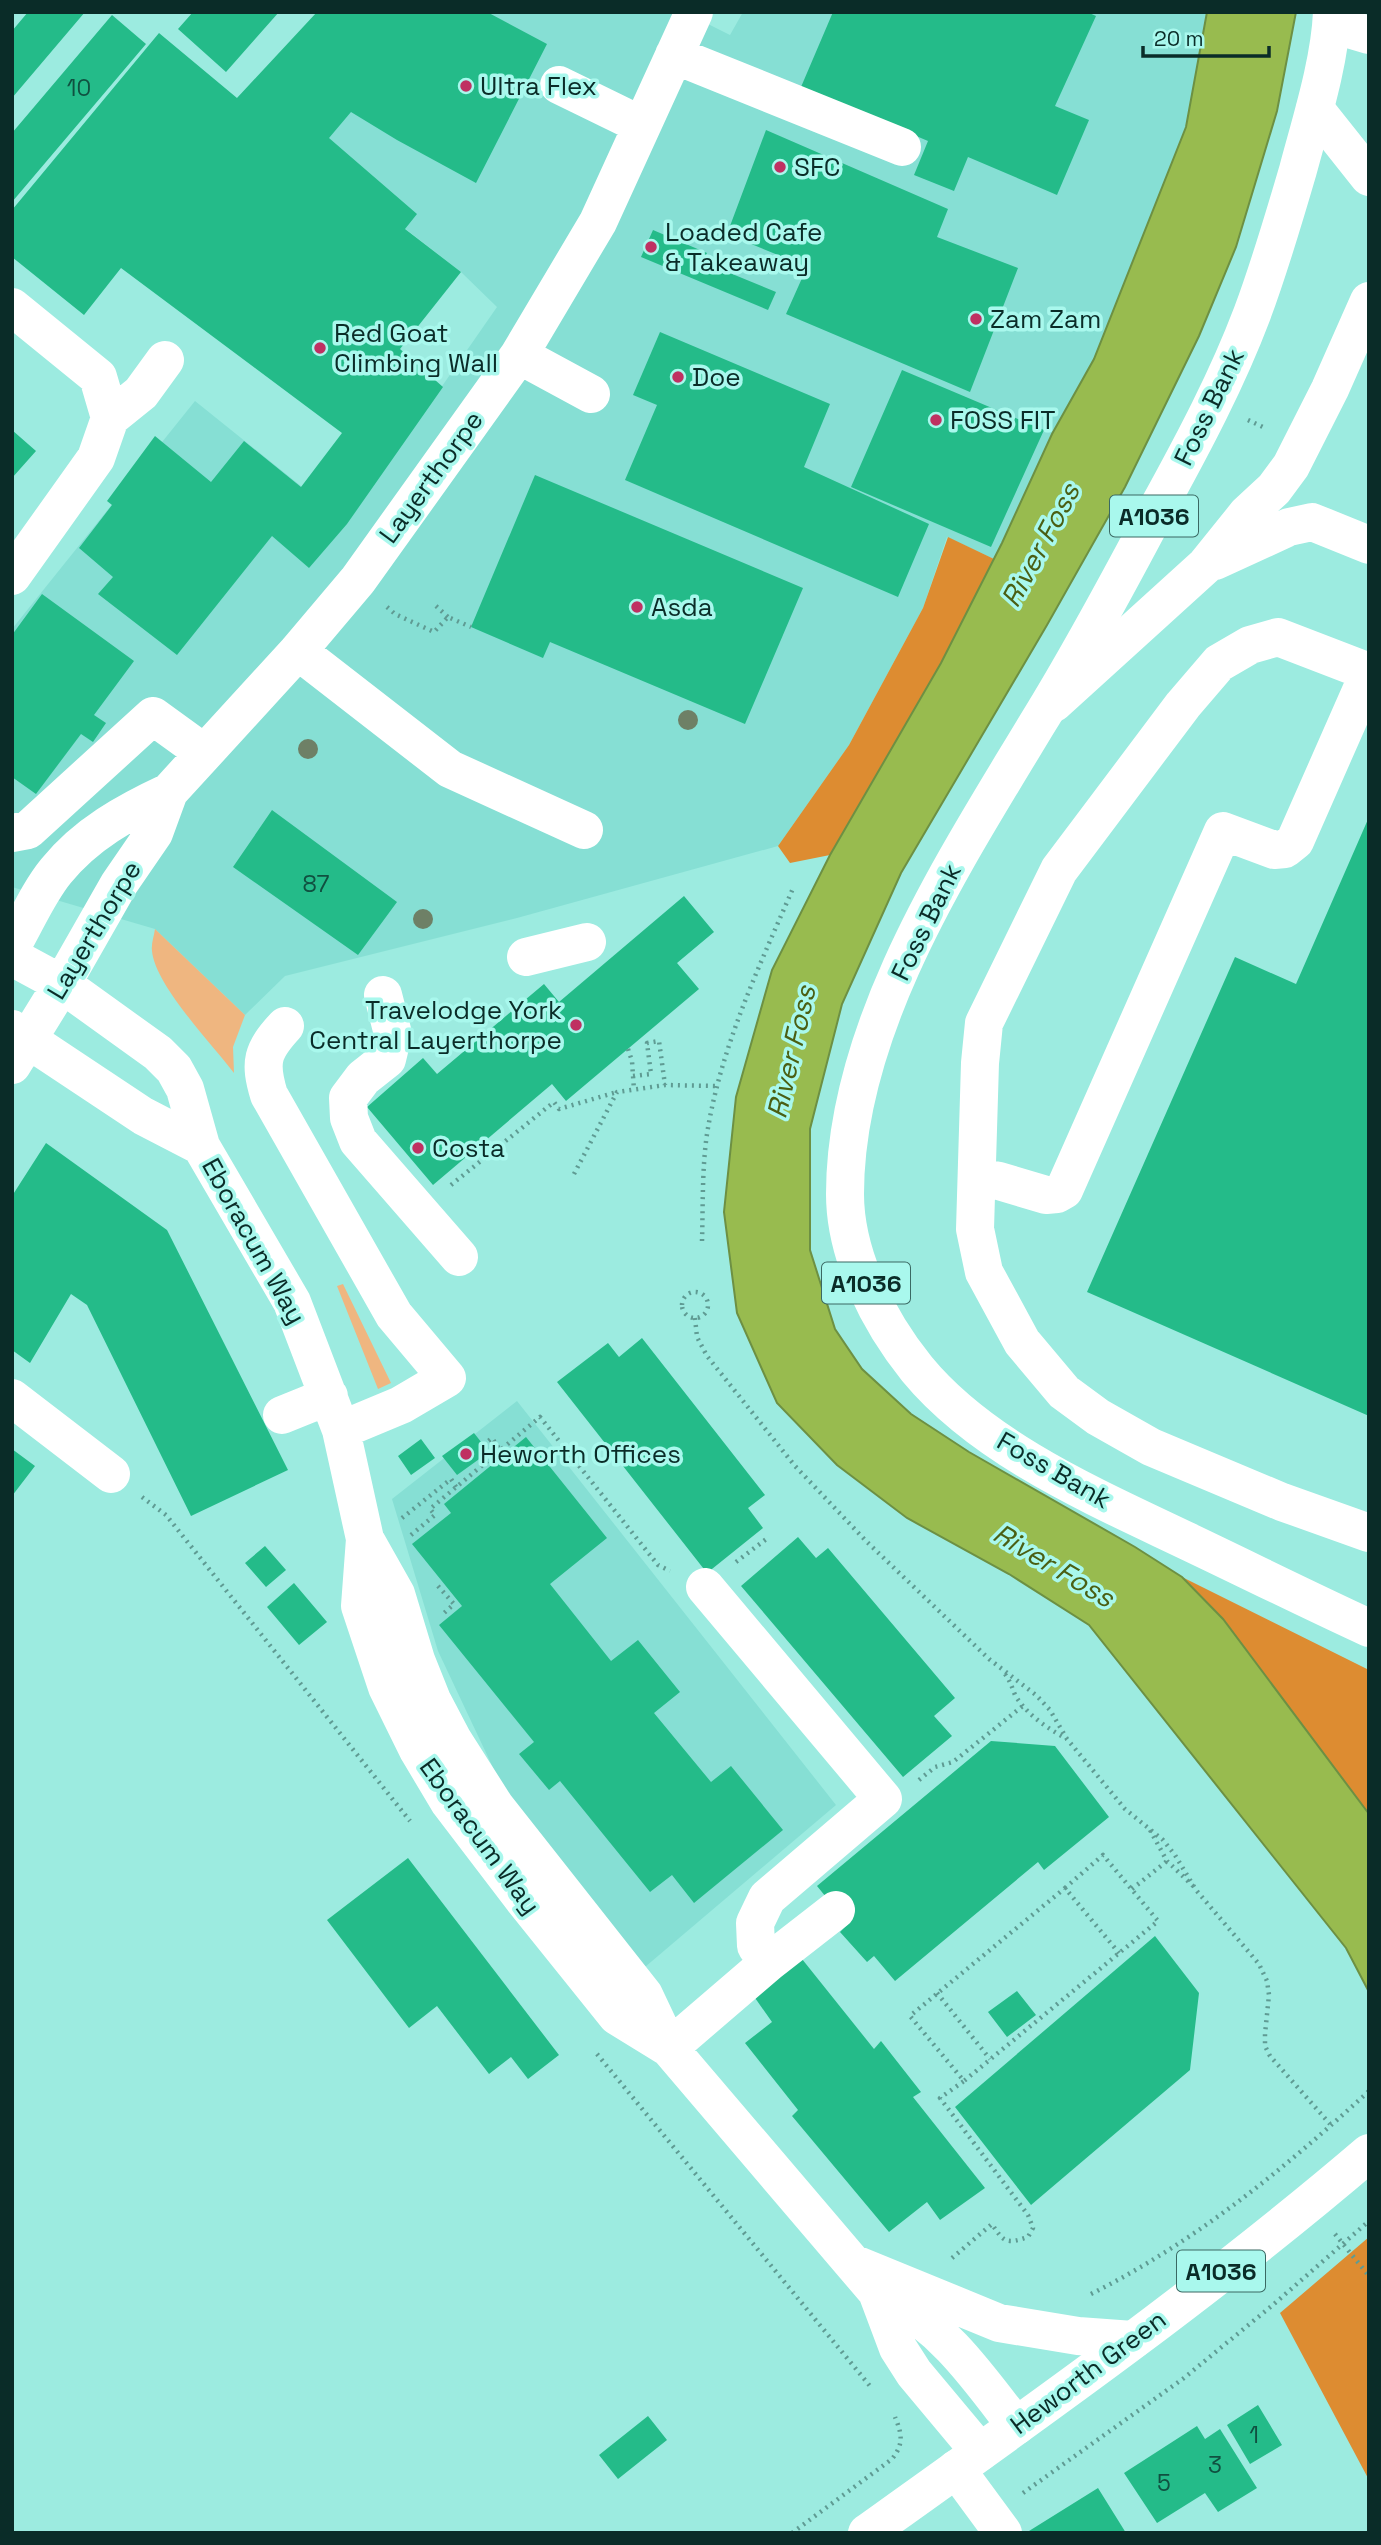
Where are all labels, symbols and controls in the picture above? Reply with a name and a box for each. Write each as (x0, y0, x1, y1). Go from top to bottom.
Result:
scale bar (1143, 14, 1269, 58)
text: 20 m (1154, 25, 1204, 52)
place label: Ultra Flex (480, 69, 597, 103)
house number: 10 (67, 73, 91, 103)
marker: Ultra Flex (458, 78, 474, 94)
place label: SFC (794, 150, 840, 184)
marker: SFC (772, 159, 788, 175)
place label: Loaded Cafe & Takeaway (665, 215, 822, 279)
marker: Loaded Cafe & Takeaway (643, 239, 659, 255)
place label: Zam Zam (990, 302, 1101, 336)
marker: Zam Zam (968, 311, 984, 327)
place label: Red Goat Climbing Wall (334, 316, 498, 380)
marker: Red Goat Climbing Wall (312, 340, 328, 356)
street label: Foss Bank (1166, 343, 1252, 471)
place label: Doe (692, 360, 741, 394)
marker: Doe (670, 369, 686, 385)
place label: FOSS FIT (950, 403, 1055, 437)
street label: Layerthorpe (371, 404, 491, 550)
marker: FOSS FIT (928, 412, 944, 428)
water label: River Foss (992, 476, 1088, 613)
road number: A1036 (1110, 495, 1198, 536)
place label: Asda (651, 590, 713, 624)
marker: Asda (629, 599, 645, 615)
street label: Layerthorpe (39, 854, 149, 1006)
street label: Foss Bank (883, 858, 969, 986)
house number: 87 (302, 869, 330, 899)
water label: River Foss (758, 981, 824, 1122)
place label: Travelodge York Central Layerthorpe (309, 993, 562, 1057)
marker: Travelodge York Central Layerthorpe (568, 1017, 584, 1033)
place label: Costa (432, 1131, 505, 1165)
marker: Costa (410, 1140, 426, 1156)
street label: Eboracum Way (194, 1152, 314, 1330)
road number: A1036 (822, 1262, 910, 1303)
street label: Foss Bank (991, 1424, 1117, 1516)
place label: Heworth Offices (480, 1437, 681, 1471)
marker: Heworth Offices (458, 1446, 474, 1462)
water label: River Foss (987, 1515, 1122, 1616)
street label: Eboracum Way (412, 1751, 548, 1921)
road number: A1036 (1177, 2250, 1265, 2292)
street label: Heworth Green (1003, 2302, 1173, 2442)
house number: 1 (1249, 2420, 1259, 2450)
house number: 3 (1208, 2450, 1222, 2480)
house number: 5 (1157, 2468, 1171, 2498)

